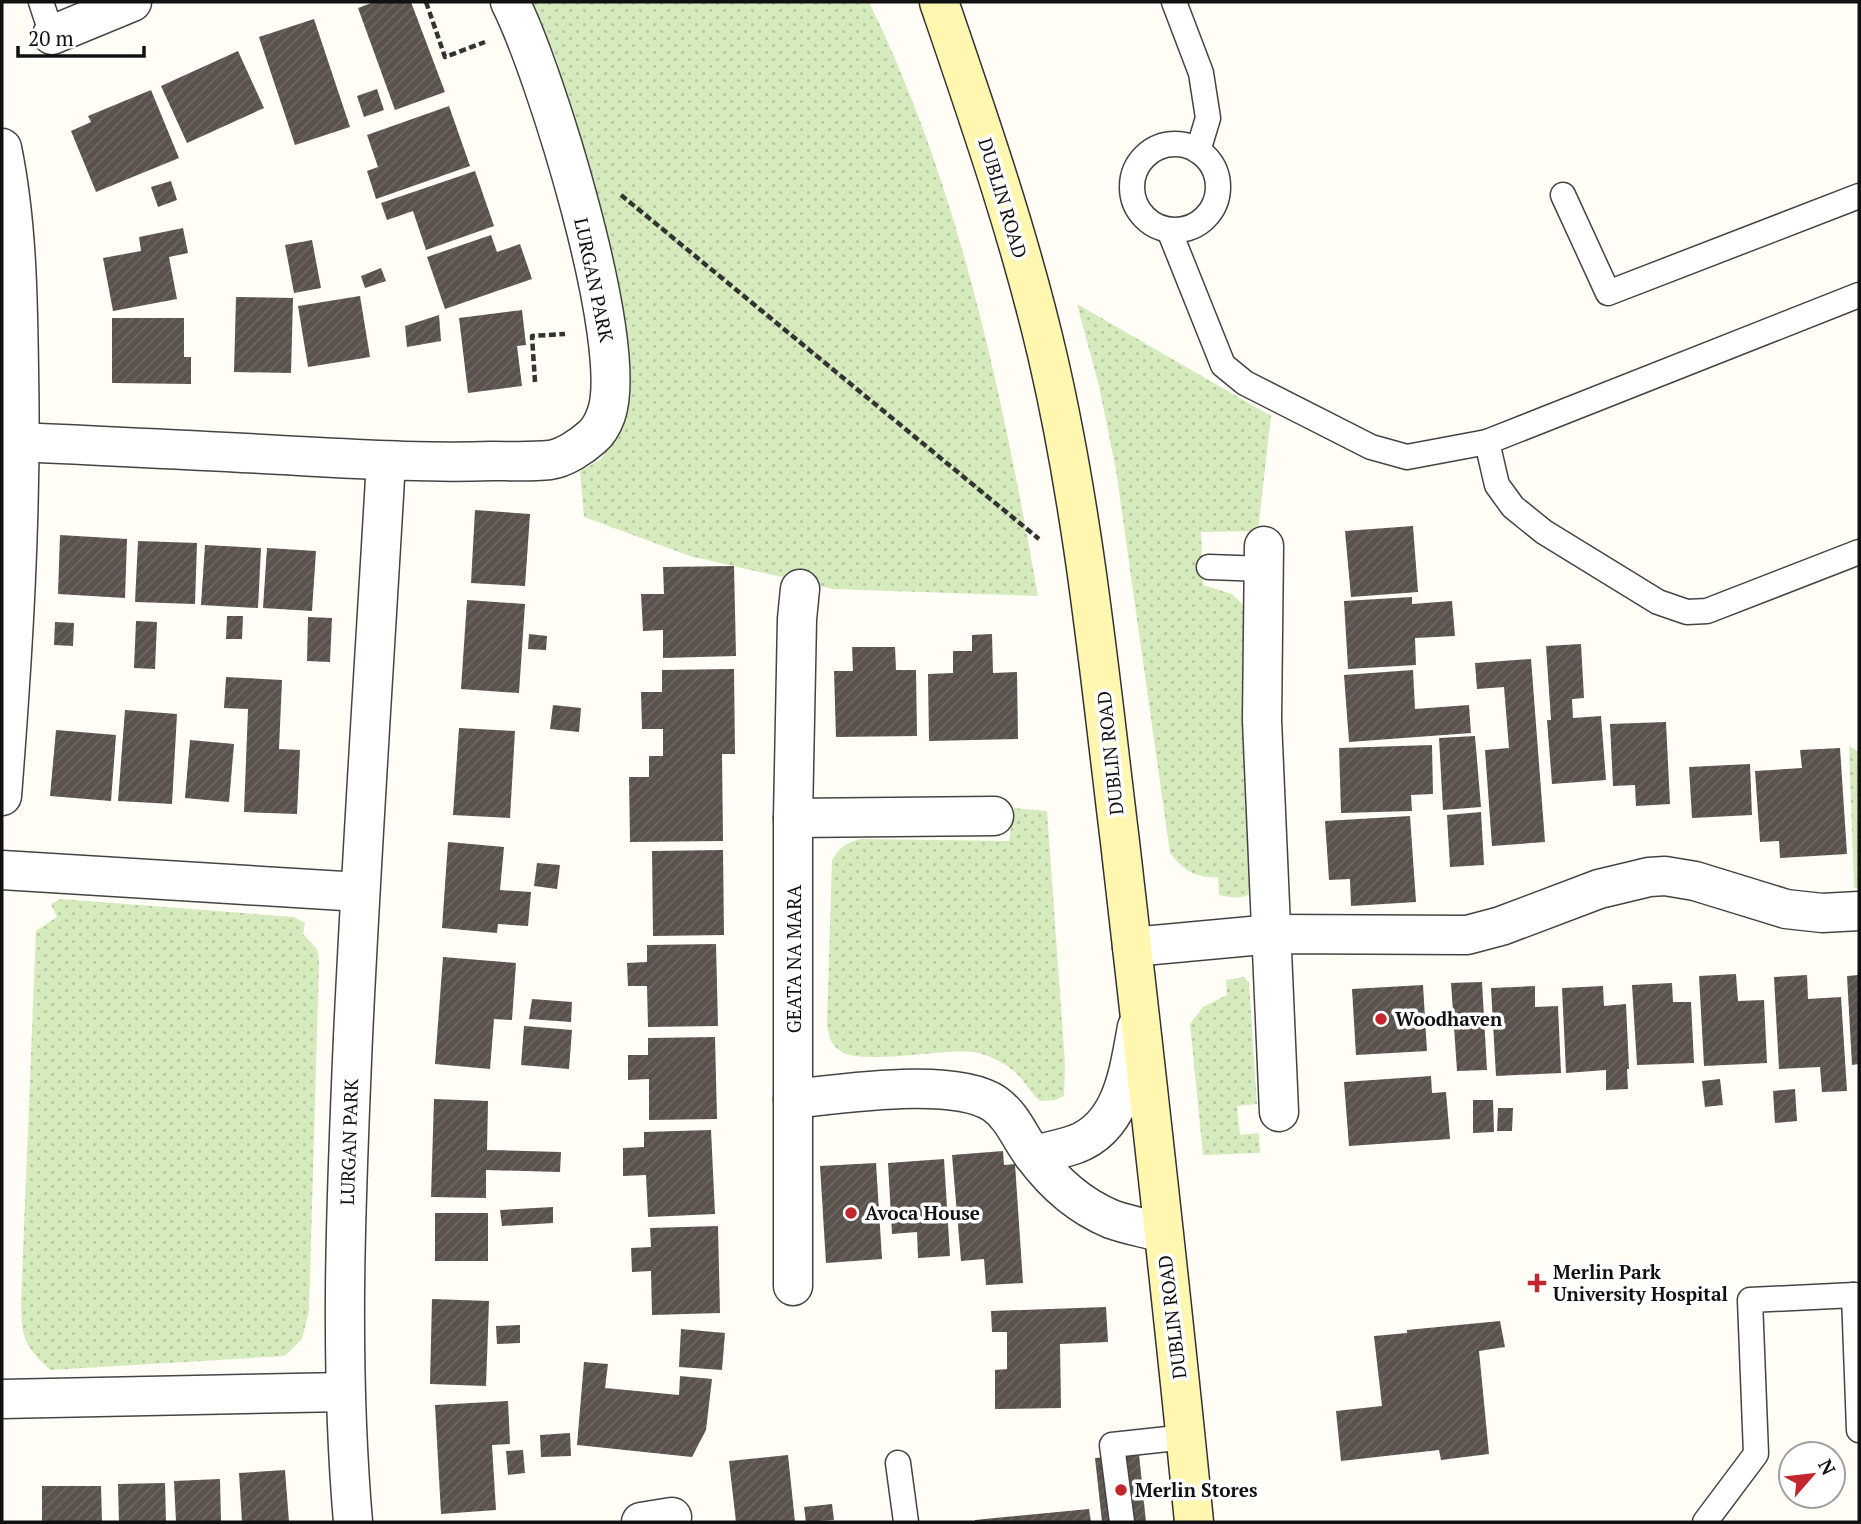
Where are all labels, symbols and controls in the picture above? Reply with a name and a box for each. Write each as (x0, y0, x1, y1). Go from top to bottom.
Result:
scale bar (18, 14, 144, 58)
text: 20 m (28, 24, 74, 52)
street label: DUBLIN ROAD (973, 135, 1034, 261)
street label: LURGAN PARK (569, 215, 620, 345)
street label: DUBLIN ROAD (1091, 690, 1128, 816)
street label: GEATA NA MARA (781, 885, 806, 1033)
place label: Woodhaven (1395, 1006, 1503, 1031)
marker: Woodhaven (1373, 1011, 1389, 1027)
street label: LURGAN PARK (334, 1078, 363, 1206)
place label: Avoca House (865, 1200, 980, 1225)
marker: Avoca House (843, 1205, 859, 1221)
street label: DUBLIN ROAD (1152, 1254, 1191, 1380)
place label: Merlin Park University Hospital (1553, 1259, 1728, 1306)
marker: Merlin Park University Hospital (1527, 1273, 1547, 1293)
north arrow (1777, 1440, 1847, 1510)
text: N (1813, 1455, 1842, 1480)
place label: Merlin Stores (1135, 1477, 1258, 1502)
marker: Merlin Stores (1113, 1482, 1129, 1498)

